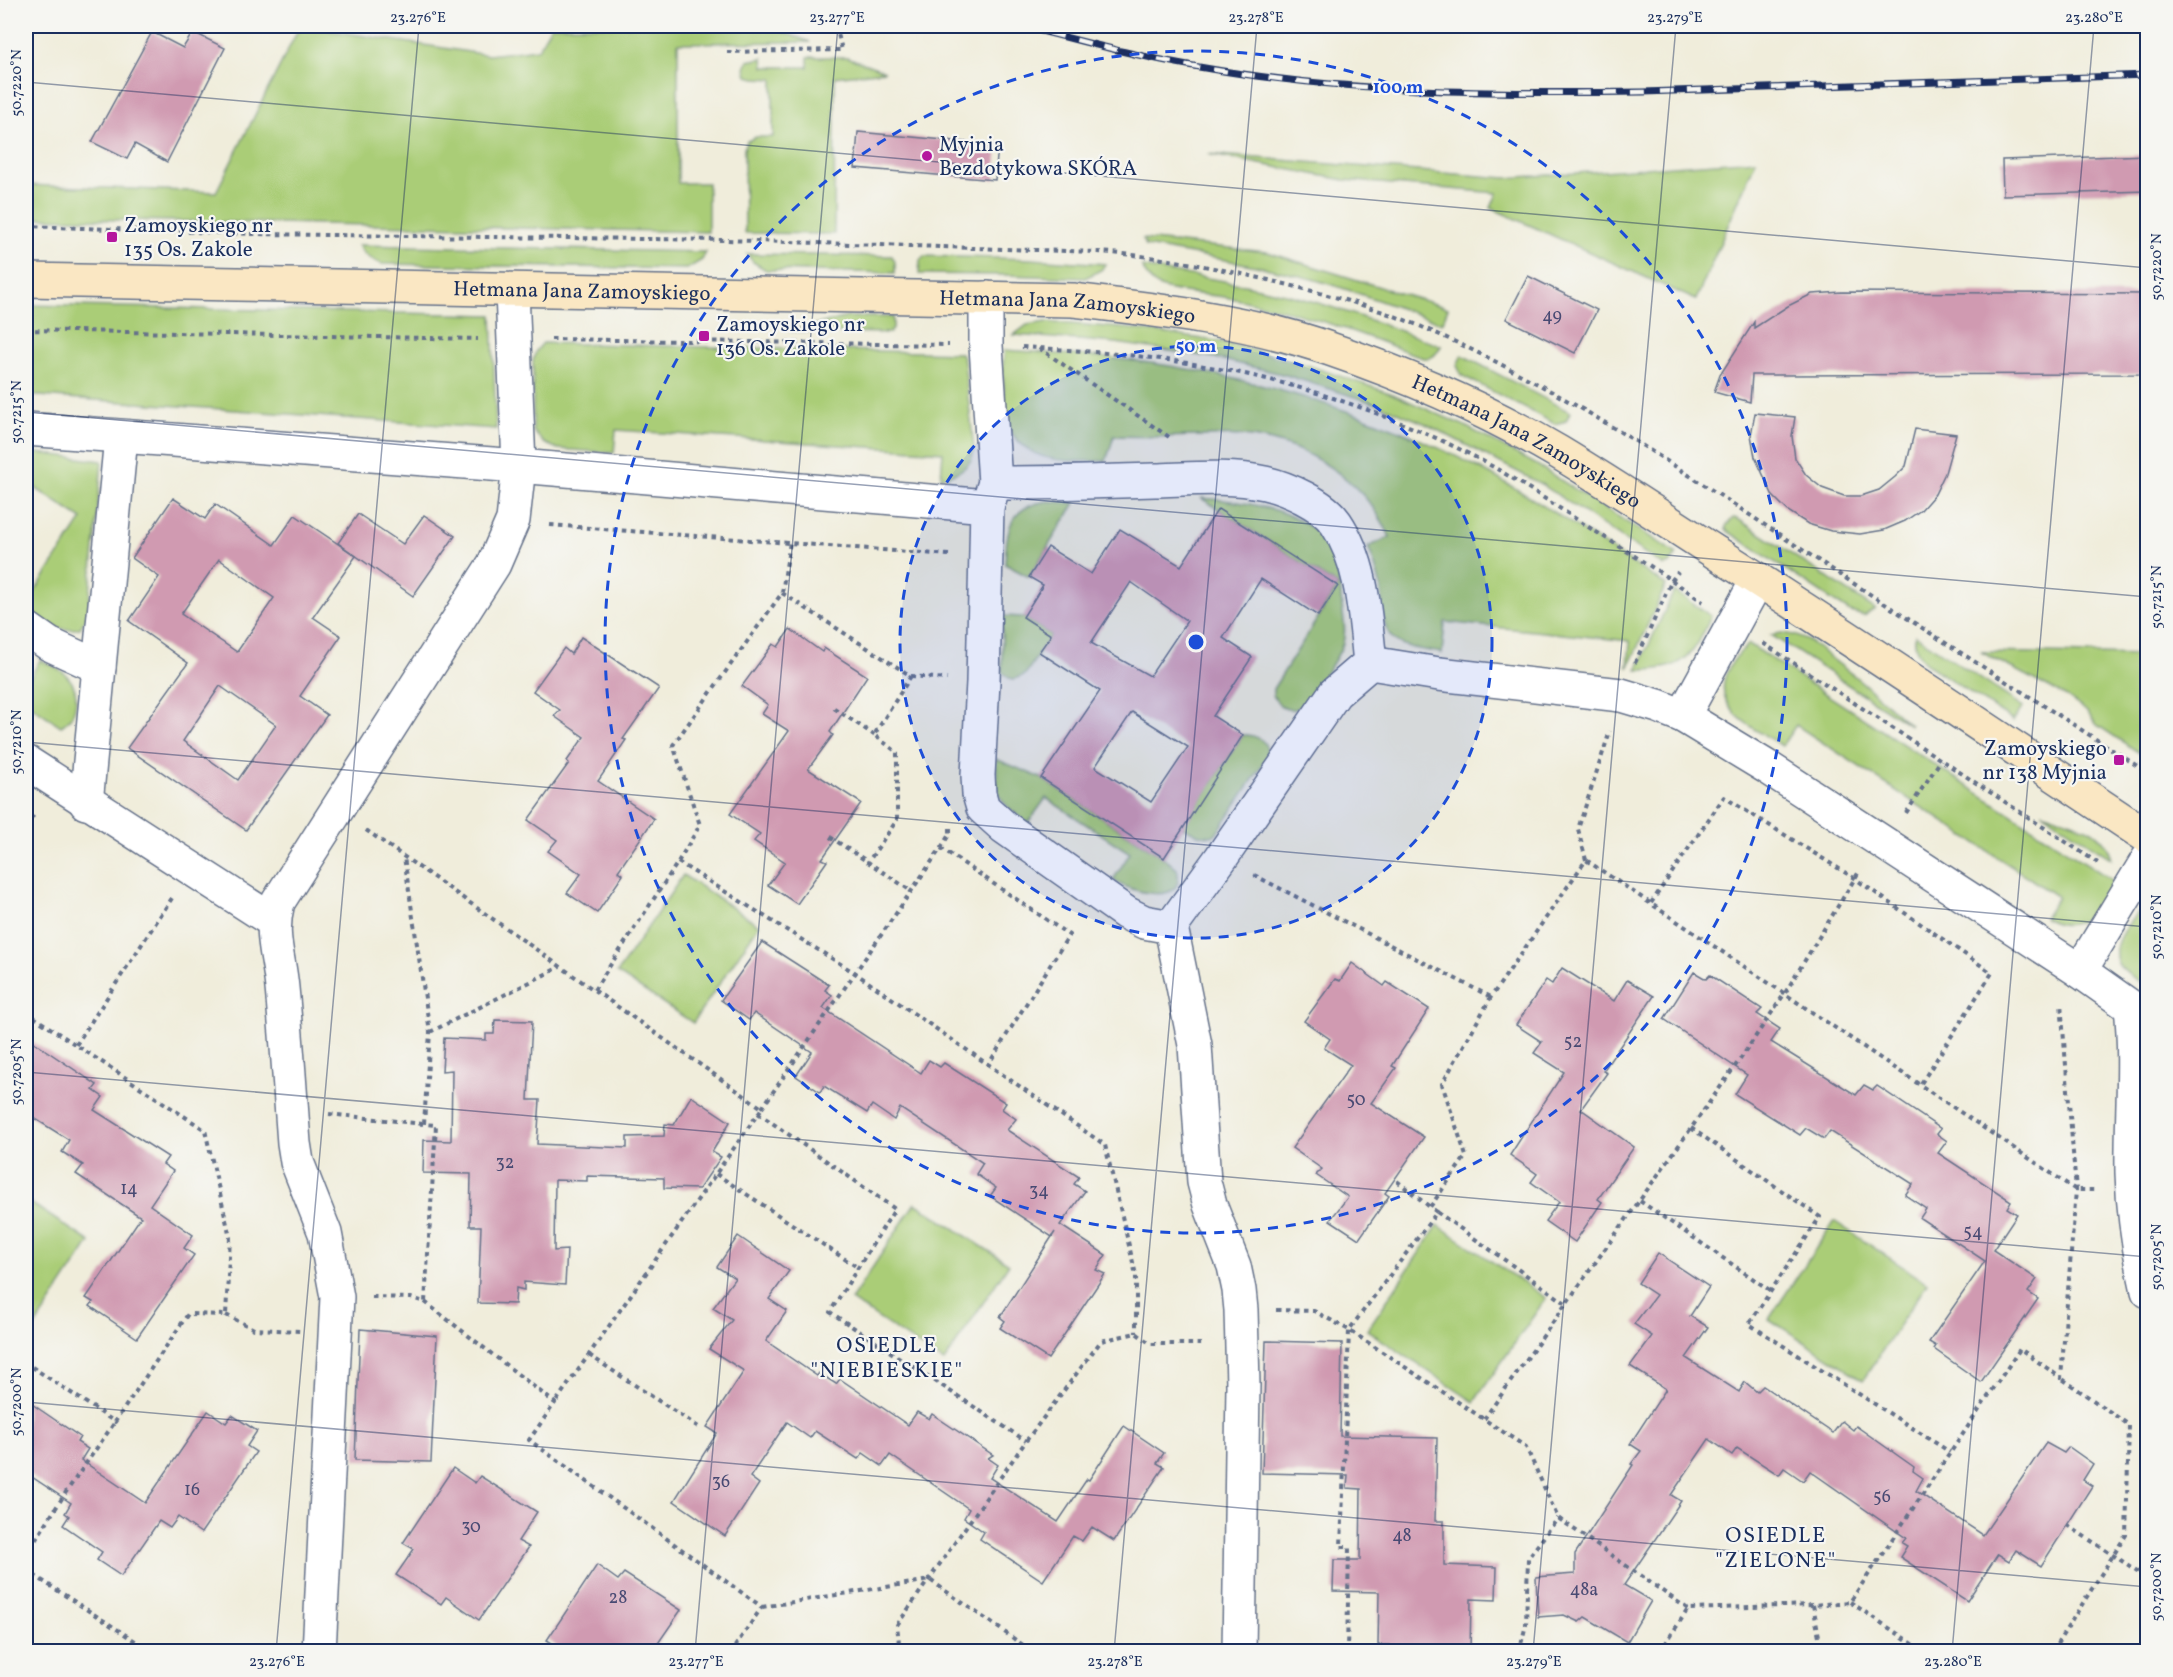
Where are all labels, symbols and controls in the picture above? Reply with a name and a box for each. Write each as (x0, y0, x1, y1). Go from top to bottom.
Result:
text: 23.276°E (390, 8, 446, 29)
text: 23.277°E (809, 8, 865, 29)
text: 23.278°E (1228, 8, 1284, 29)
text: 23.279°E (1647, 8, 1703, 29)
text: 23.280°E (2065, 8, 2123, 29)
text: 50.7220°N (7, 49, 28, 117)
text: 100 m (1373, 76, 1423, 101)
place label: Myjnia Bezdotykowa SKÓRA (939, 131, 1137, 184)
marker: Myjnia Bezdotykowa SKÓRA (920, 149, 934, 163)
place label: Zamoyskiego nr 135 Os. Zakole (124, 212, 273, 265)
marker: Zamoyskiego nr 135 Os. Zakole (105, 230, 119, 244)
text: 50.7220°N (2147, 233, 2168, 301)
street label: Hetmana Jana Zamoyskiego (453, 275, 711, 309)
street label: Hetmana Jana Zamoyskiego (939, 284, 1197, 332)
house number: 49 (1542, 304, 1562, 329)
place label: Zamoyskiego nr 136 Os. Zakole (716, 311, 865, 364)
marker: Zamoyskiego nr 136 Os. Zakole (697, 329, 711, 343)
text: 50 m (1176, 335, 1216, 360)
street label: Hetmana Jana Zamoyskiego (1407, 368, 1646, 516)
text: 50.7215°N (7, 380, 28, 444)
text: 50.7215°N (2147, 565, 2168, 629)
centre of rings (1186, 632, 1206, 652)
text: 50.7210°N (7, 709, 28, 775)
place label: Zamoyskiego nr 138 Myjnia (1983, 735, 2107, 788)
marker: Zamoyskiego nr 138 Myjnia (2112, 753, 2126, 767)
text: 50.7210°N (2147, 894, 2168, 960)
house number: 52 (1564, 1030, 1582, 1055)
text: 50.7205°N (7, 1039, 28, 1105)
house number: 50 (1346, 1088, 1366, 1113)
house number: 32 (496, 1151, 514, 1176)
house number: 14 (120, 1177, 138, 1202)
house number: 34 (1029, 1179, 1049, 1204)
house number: 54 (1963, 1220, 1983, 1245)
text: 50.7205°N (2147, 1224, 2168, 1290)
district label: OSIEDLE "NIEBIESKIE" (811, 1331, 964, 1387)
text: 50.7200°N (7, 1368, 28, 1436)
house number: 36 (712, 1470, 730, 1495)
house number: 16 (184, 1478, 200, 1503)
house number: 56 (1873, 1485, 1891, 1510)
house number: 30 (461, 1515, 481, 1540)
district label: OSIEDLE "ZIELONE" (1715, 1521, 1837, 1577)
house number: 48 (1392, 1524, 1412, 1549)
text: 50.7200°N (2147, 1553, 2168, 1621)
house number: 48a (1570, 1578, 1598, 1603)
house number: 28 (609, 1586, 627, 1611)
text: 23.276°E (249, 1652, 305, 1673)
text: 23.277°E (668, 1652, 724, 1673)
text: 23.278°E (1087, 1652, 1143, 1673)
text: 23.279°E (1506, 1652, 1562, 1673)
text: 23.280°E (1924, 1652, 1982, 1673)

